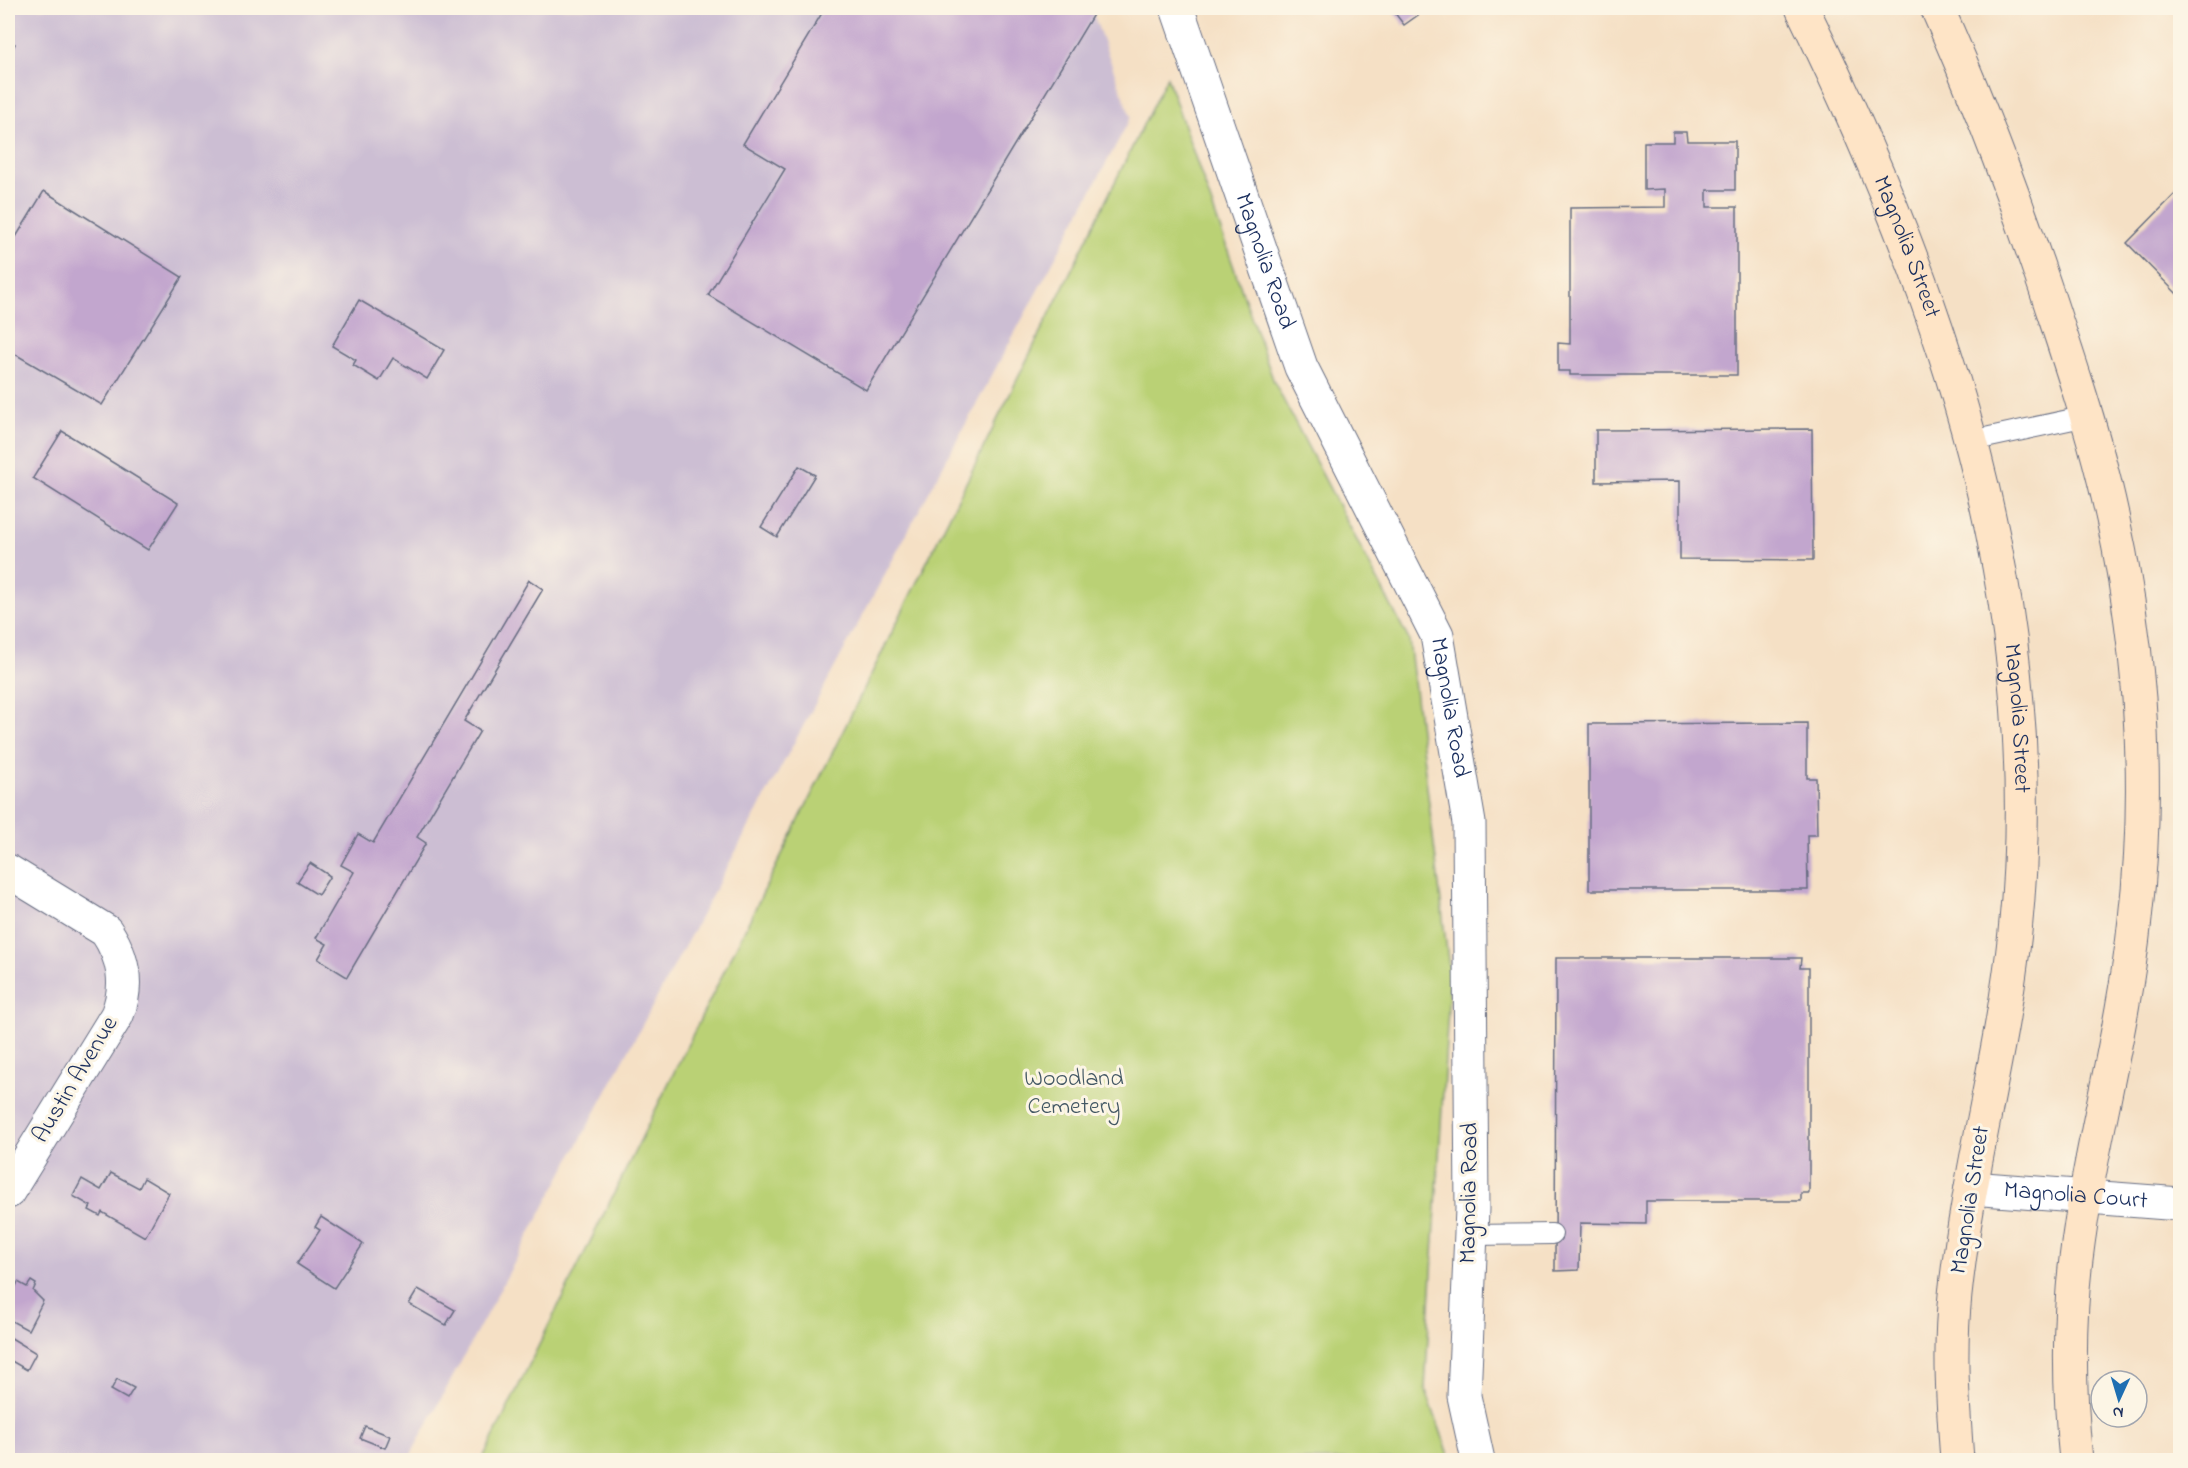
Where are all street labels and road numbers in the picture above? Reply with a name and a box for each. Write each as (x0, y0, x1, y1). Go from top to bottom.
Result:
street label: Magnolia Street (1863, 171, 1949, 323)
street label: Magnolia Road (1225, 189, 1304, 334)
street label: Magnolia Road (1420, 635, 1479, 781)
street label: Magnolia Street (1994, 641, 2039, 793)
street label: Austin Avenue (24, 1010, 128, 1150)
street label: Magnolia Road (1451, 1121, 1489, 1264)
street label: Magnolia Street (1942, 1123, 2000, 1277)
street label: Magnolia Court (2002, 1173, 2149, 1219)

